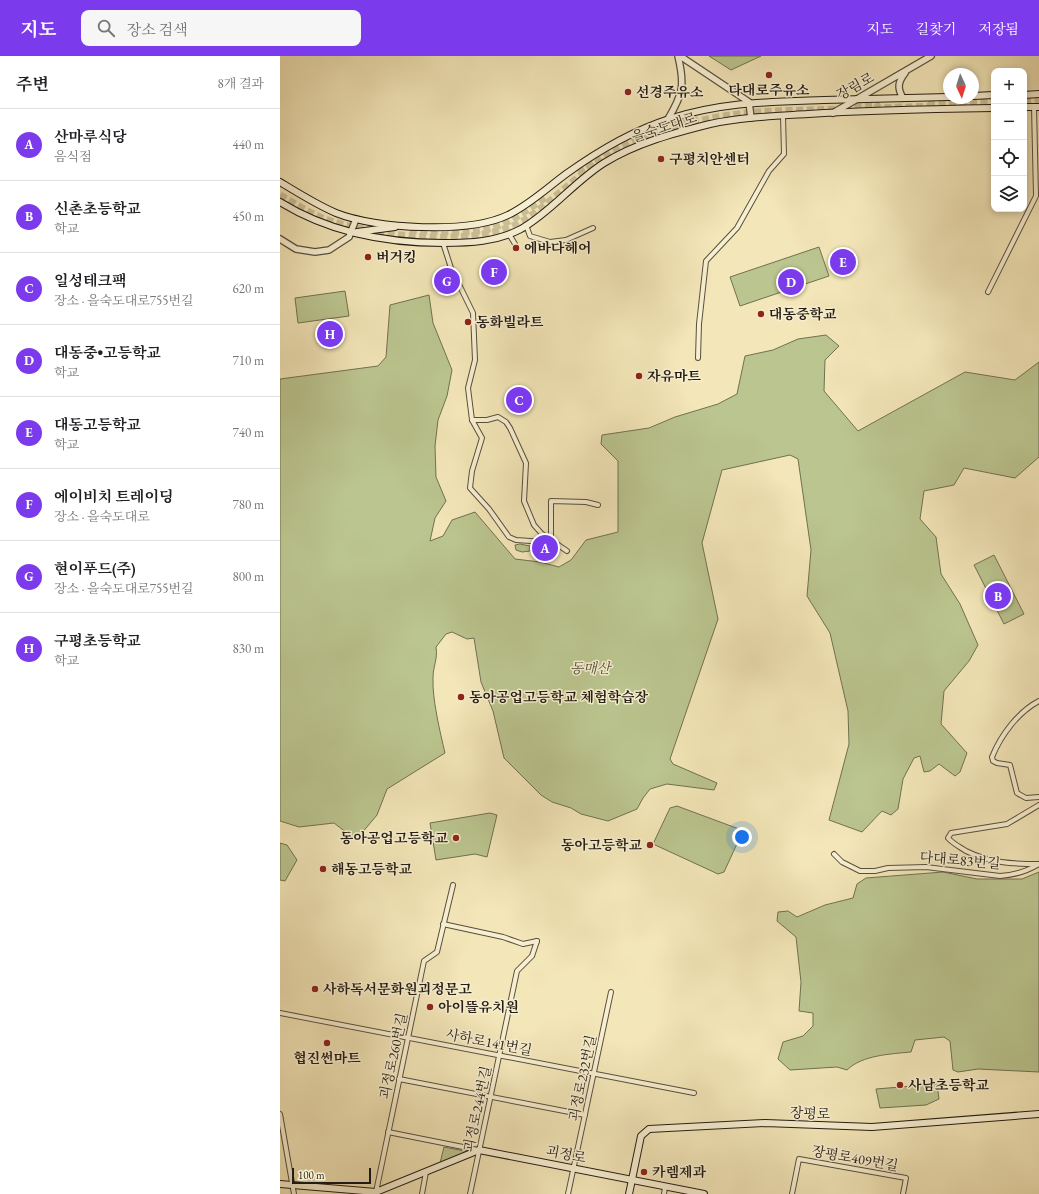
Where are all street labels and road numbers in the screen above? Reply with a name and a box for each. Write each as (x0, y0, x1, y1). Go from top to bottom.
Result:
street label: 장림로 (833, 68, 878, 104)
street label: 을숙도대로 (629, 108, 699, 146)
street label: 다대로83번길 (919, 848, 1001, 872)
street label: 괴정로260번길 (375, 1011, 411, 1101)
street label: 사하로141번길 (444, 1025, 534, 1059)
street label: 괴정로232번길 (564, 1033, 600, 1123)
street label: 괴정로244번길 (459, 1064, 495, 1154)
street label: 장평로 (789, 1103, 831, 1123)
street label: 괴정로 (544, 1141, 588, 1167)
street label: 장평로409번길 (810, 1142, 900, 1174)

